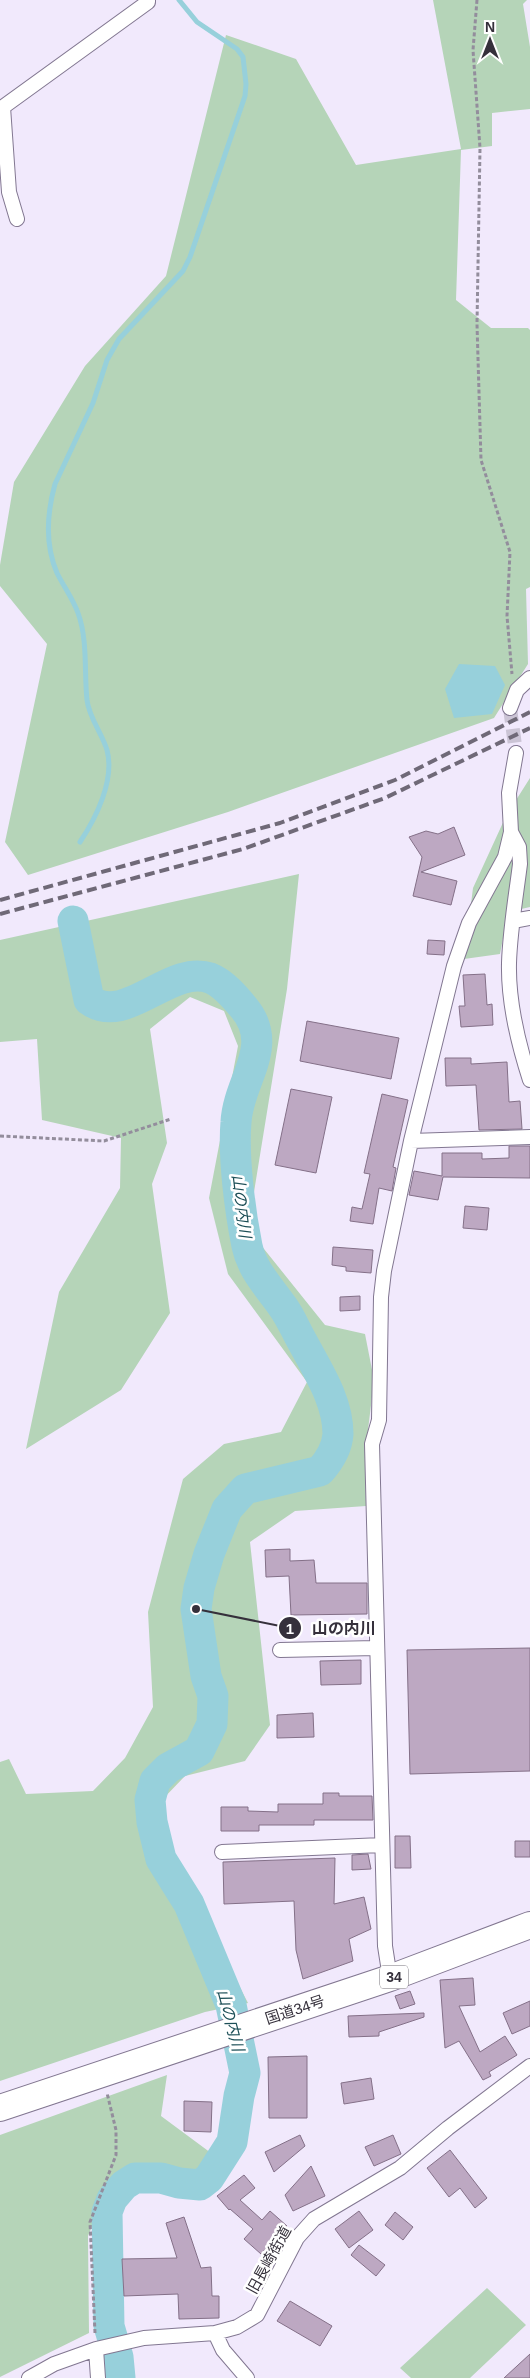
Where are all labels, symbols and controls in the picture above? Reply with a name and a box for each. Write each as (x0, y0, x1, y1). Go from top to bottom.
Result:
north arrow (465, 15, 515, 65)
text: N (485, 19, 495, 35)
water label: 山の内川 (229, 1173, 254, 1241)
callout: 山の内川 (277, 1613, 386, 1644)
text: 1 (286, 1620, 294, 1637)
text: 山の内川 (312, 1620, 376, 1637)
road number: 34 (380, 1965, 408, 1988)
water label: 山の内川 (214, 1987, 248, 2055)
street label: 国道34号 (263, 1992, 327, 2027)
street label: 旧長崎街道 (243, 2223, 294, 2297)

